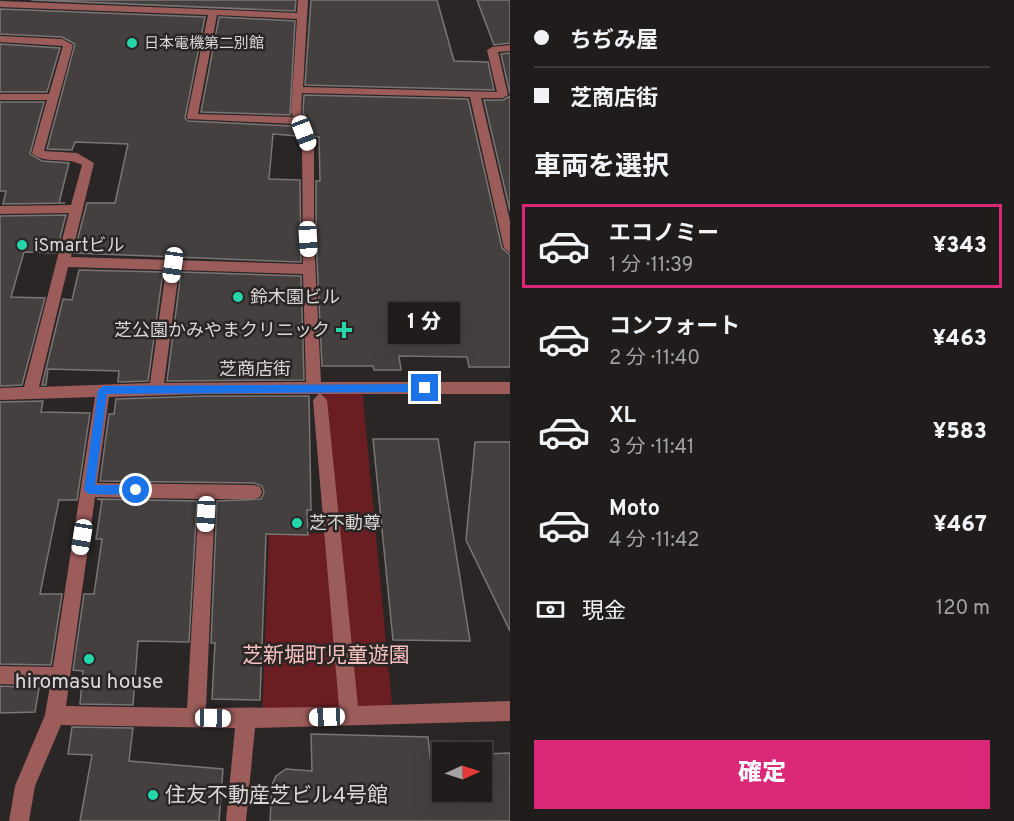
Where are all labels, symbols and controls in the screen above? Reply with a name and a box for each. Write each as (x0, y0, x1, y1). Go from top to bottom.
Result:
text: ちぢみ屋 (570, 28, 658, 55)
place label: 日本電機第二別館 (144, 34, 264, 54)
marker: 日本電機第二別館 (125, 36, 139, 50)
text: 芝商店街 (570, 86, 658, 113)
car (289, 113, 319, 153)
text: 車両を選択 (534, 151, 669, 185)
icon: car (537, 219, 591, 273)
car (298, 221, 318, 257)
text: エコノミー (609, 221, 719, 248)
text: ¥343 (933, 233, 987, 260)
place label: iSmartビル (34, 235, 124, 258)
marker: iSmartビル (15, 238, 29, 252)
car (162, 246, 184, 284)
text: 1 分 · 11:39 (609, 253, 694, 279)
place label: 鈴木園ビル (250, 287, 340, 310)
marker: 鈴木園ビル (231, 290, 245, 304)
callout: 1 分 (389, 301, 461, 343)
text: 1 分 (407, 310, 441, 336)
icon: car (537, 312, 591, 366)
text: コンフォート (609, 314, 740, 341)
place label: 芝公園かみやまクリニック (114, 320, 330, 343)
marker: 芝公園かみやまクリニック (335, 321, 353, 339)
text: ¥463 (932, 326, 987, 353)
text: 2 分 · 11:40 (609, 346, 700, 372)
street label: 芝商店街 (219, 359, 291, 382)
route end (411, 374, 438, 401)
text: XL (609, 403, 636, 430)
icon: car (537, 405, 591, 459)
text: ¥583 (933, 419, 987, 446)
text: 3 分 · 11:41 (609, 435, 694, 461)
route start (122, 476, 149, 503)
car (196, 496, 216, 532)
text: Moto (609, 496, 660, 523)
icon: car (537, 498, 591, 552)
text: ¥467 (933, 512, 987, 539)
place label: 芝不動尊 (309, 513, 381, 536)
marker: 芝不動尊 (290, 516, 304, 530)
car (70, 518, 94, 556)
text: 4 分 · 11:42 (609, 528, 700, 554)
icon: cash (534, 593, 567, 626)
text: 120 m (936, 596, 990, 622)
text: 現金 (582, 599, 626, 626)
park label: 芝新堀町児童遊園 (242, 643, 410, 670)
marker: hiromasu house (82, 652, 96, 666)
place label: hiromasu house (15, 669, 163, 696)
car (309, 707, 345, 727)
car (195, 709, 231, 727)
button: 確定 (534, 740, 990, 809)
north arrow (432, 742, 492, 802)
map controls (432, 742, 492, 802)
place label: 住友不動産芝ビル4号館 (165, 783, 388, 810)
marker: 住友不動産芝ビル4号館 (146, 788, 160, 802)

